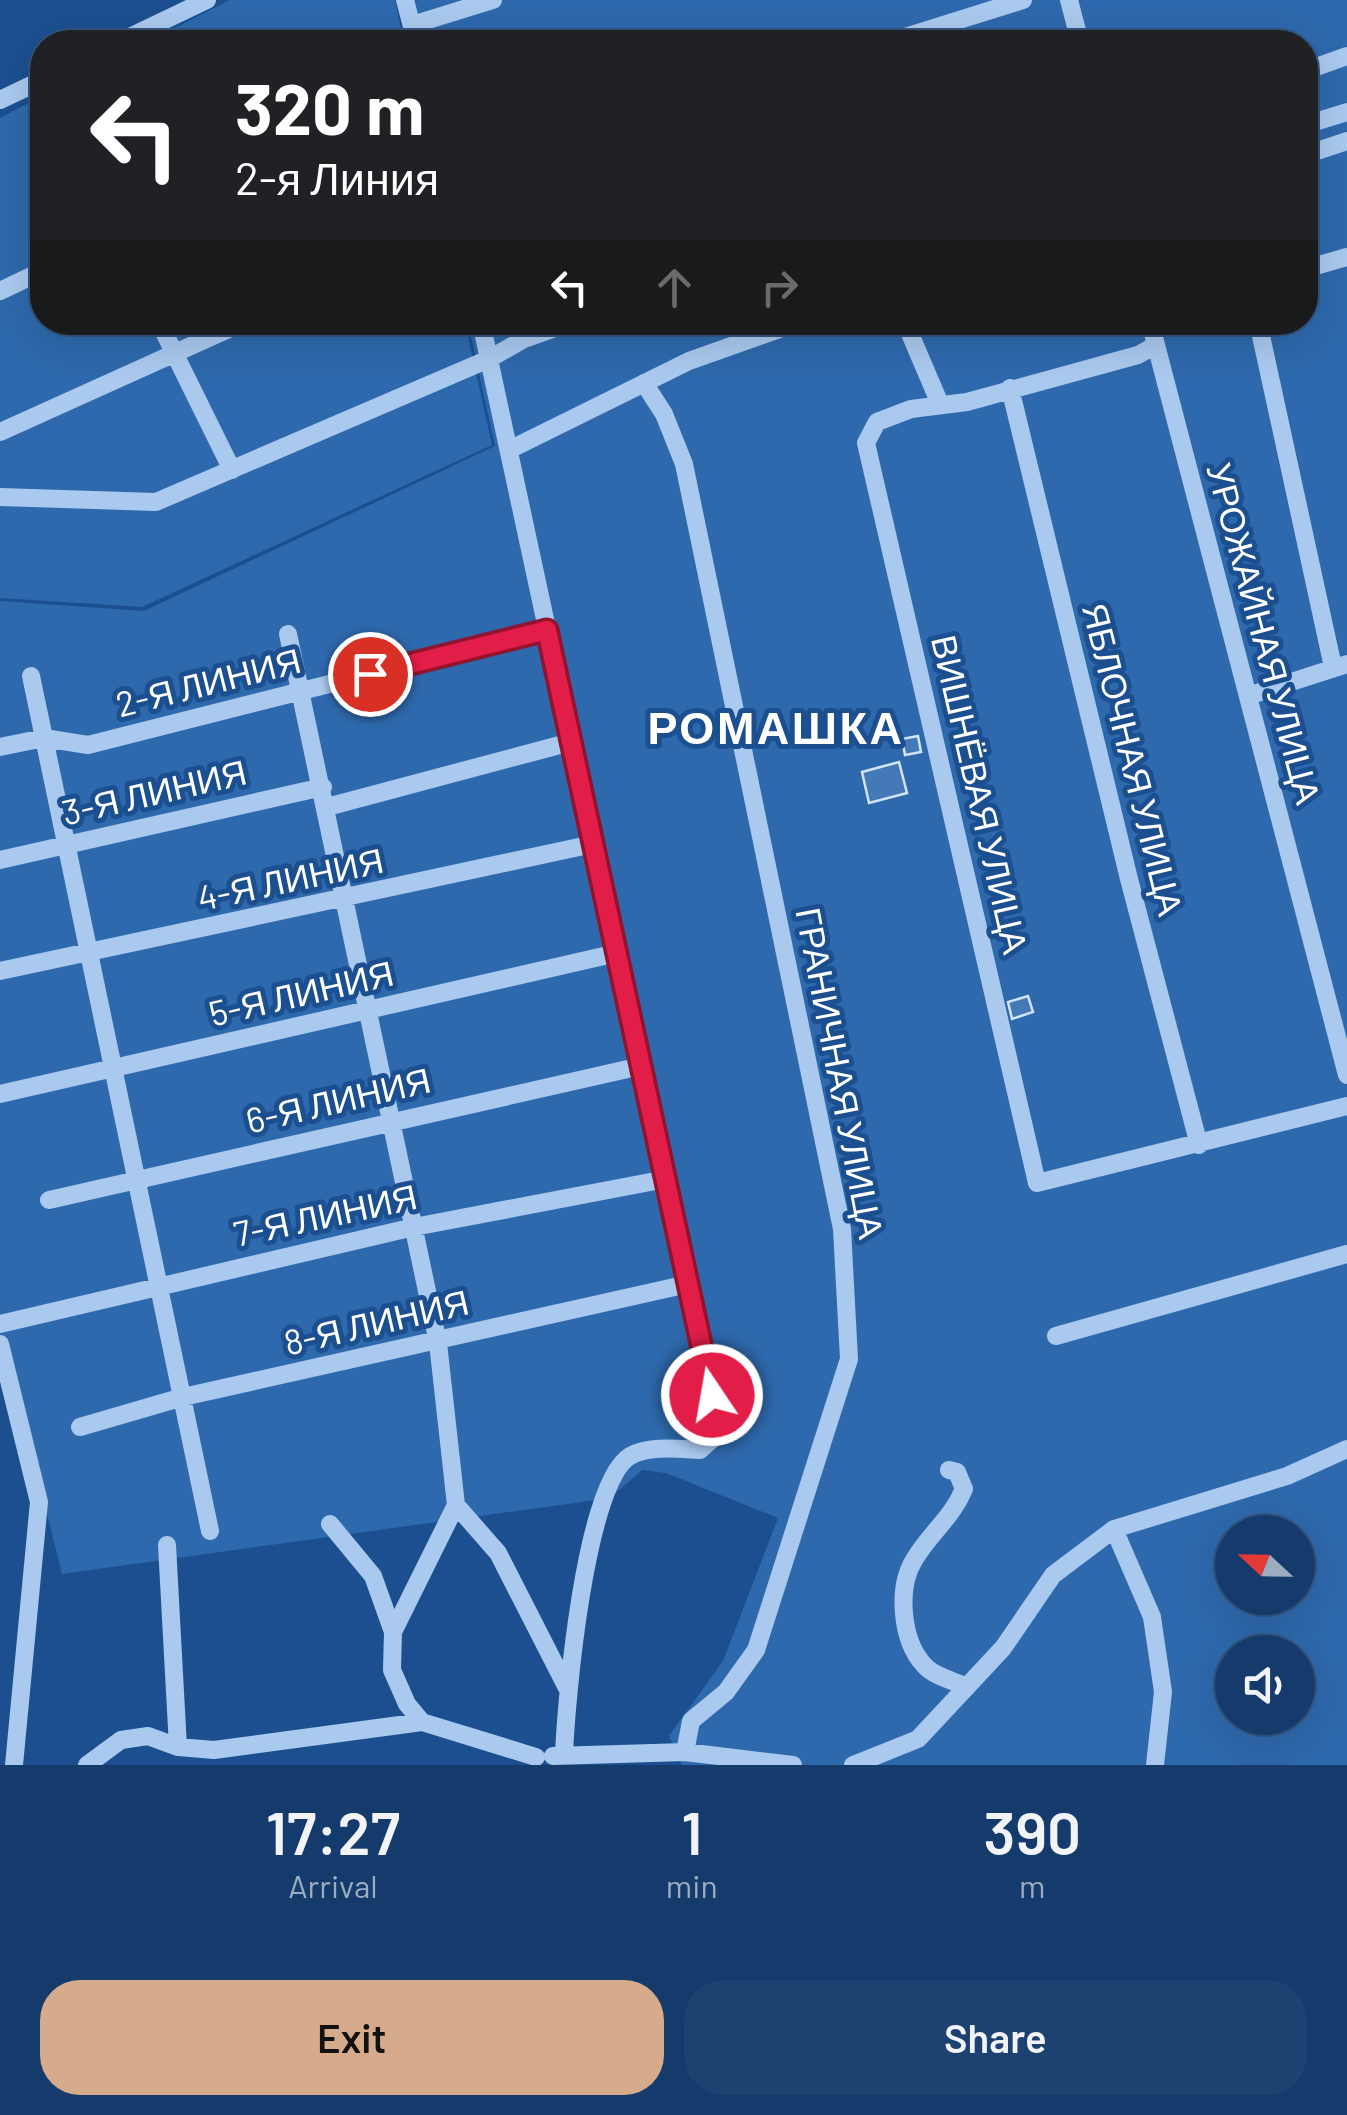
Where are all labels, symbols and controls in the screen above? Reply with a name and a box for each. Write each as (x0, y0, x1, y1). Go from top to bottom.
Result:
text: 320 m (235, 65, 424, 149)
icon: left (70, 70, 200, 200)
text: 2-я Линия (235, 150, 439, 204)
icon: left (542, 260, 597, 315)
icon: ahead (647, 260, 702, 315)
icon: right (752, 260, 807, 315)
street label: УРОЖАЙНАЯ УЛИЦА (1199, 458, 1331, 809)
street label: ЯБЛОЧНАЯ УЛИЦА (1075, 599, 1193, 920)
street label: ВИШНЁВАЯ УЛИЦА (924, 631, 1038, 958)
pin (328, 632, 413, 717)
street label: 2-Я ЛИНИЯ (111, 638, 305, 724)
icon: arrive (343, 647, 398, 702)
district label: РОМАШКА (647, 699, 905, 753)
street label: 3-Я ЛИНИЯ (58, 749, 250, 833)
street label: 4-Я ЛИНИЯ (193, 838, 387, 918)
street label: ГРАНИЧНАЯ УЛИЦА (788, 904, 894, 1243)
street label: 5-Я ЛИНИЯ (205, 950, 397, 1034)
street label: 6-Я ЛИНИЯ (242, 1057, 434, 1141)
street label: 7-Я ЛИНИЯ (229, 1174, 421, 1254)
street label: 8-Я ЛИНИЯ (280, 1279, 472, 1363)
position arrow (660, 1343, 764, 1447)
north arrow (1215, 1515, 1315, 1615)
map controls (1215, 1515, 1315, 1735)
button: sound (1215, 1635, 1315, 1735)
text: 17:27 (266, 1795, 400, 1867)
text: 1 (681, 1795, 702, 1867)
text: 390 (984, 1795, 1081, 1867)
text: Arrival (288, 1866, 378, 1904)
text: min (666, 1866, 718, 1904)
text: m (1019, 1866, 1046, 1904)
button: Exit (40, 1980, 664, 2095)
button: Share (684, 1980, 1307, 2095)

